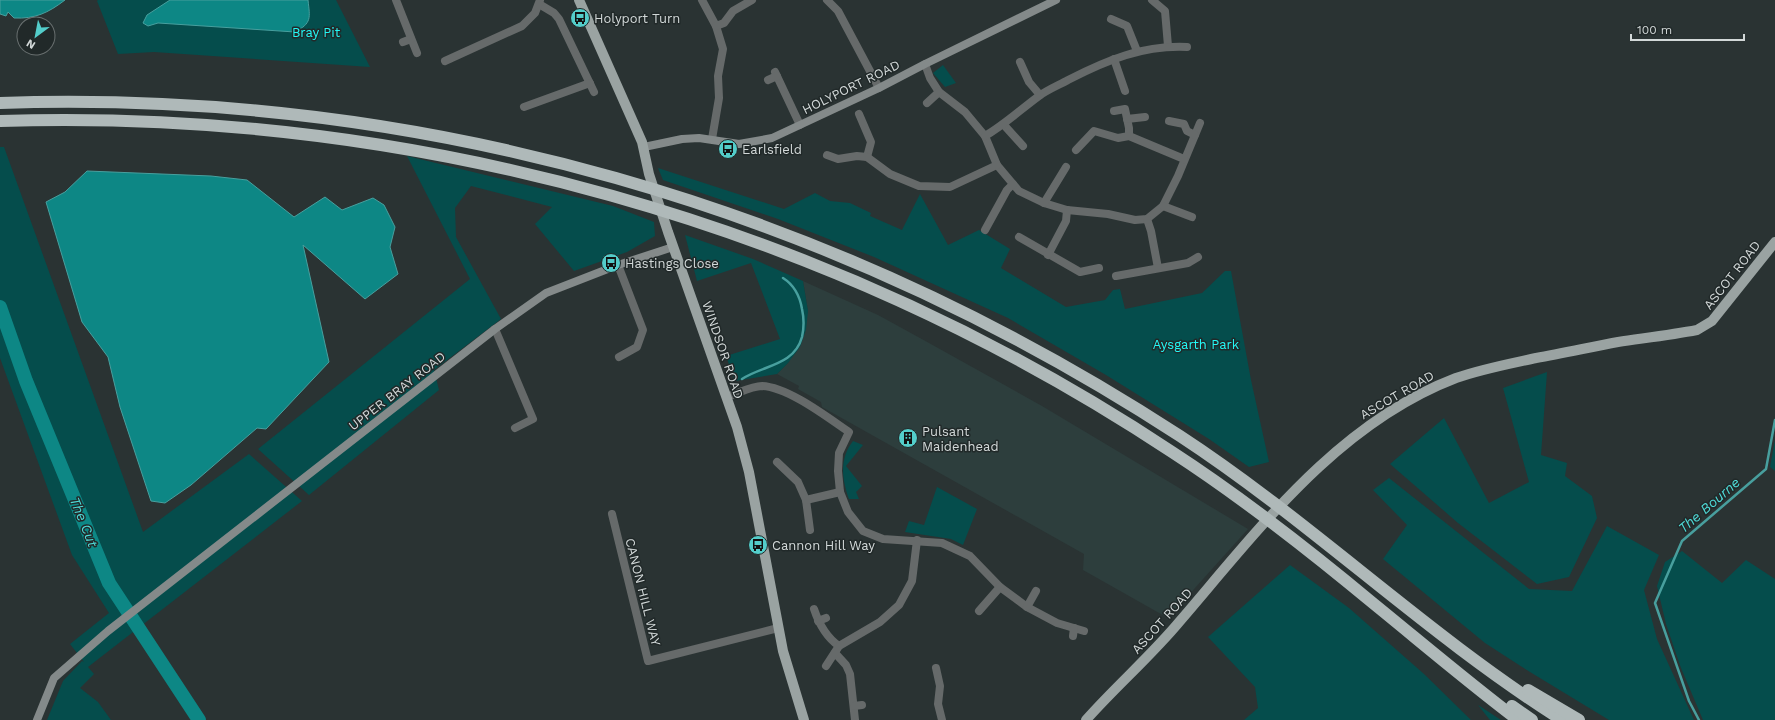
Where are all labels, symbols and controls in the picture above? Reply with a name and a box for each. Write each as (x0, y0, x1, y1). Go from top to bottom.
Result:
bus stop icon: Holyport Turn (569, 7, 591, 29)
place label: Holyport Turn (594, 11, 680, 26)
north arrow (16, 16, 56, 56)
scale bar (1631, 16, 1744, 42)
text: 100 m (1637, 23, 1672, 37)
park label: Bray Pit (292, 25, 341, 40)
text: N (24, 36, 38, 52)
street label: HOLYPORT ROAD (800, 57, 902, 117)
bus stop icon: Earlsfield (717, 138, 739, 160)
place label: Earlsfield (742, 142, 802, 157)
street label: ASCOT ROAD (1701, 238, 1763, 312)
bus stop icon: Hastings Close (600, 252, 622, 274)
place label: Hastings Close (625, 256, 719, 271)
street label: WINDSOR ROAD (699, 299, 747, 401)
park label: Aysgarth Park (1153, 337, 1240, 352)
street label: UPPER BRAY ROAD (346, 349, 448, 433)
street label: ASCOT ROAD (1357, 368, 1437, 422)
place label: Pulsant Maidenhead (922, 424, 999, 454)
building icon: Pulsant Maidenhead (897, 427, 919, 449)
water label: The Bourne (1675, 474, 1743, 536)
water label: The Cut (67, 495, 101, 550)
bus stop icon: Cannon Hill Way (747, 534, 769, 556)
street label: CANON HILL WAY (622, 537, 664, 648)
place label: Cannon Hill Way (772, 538, 875, 553)
street label: ASCOT ROAD (1129, 585, 1195, 657)

